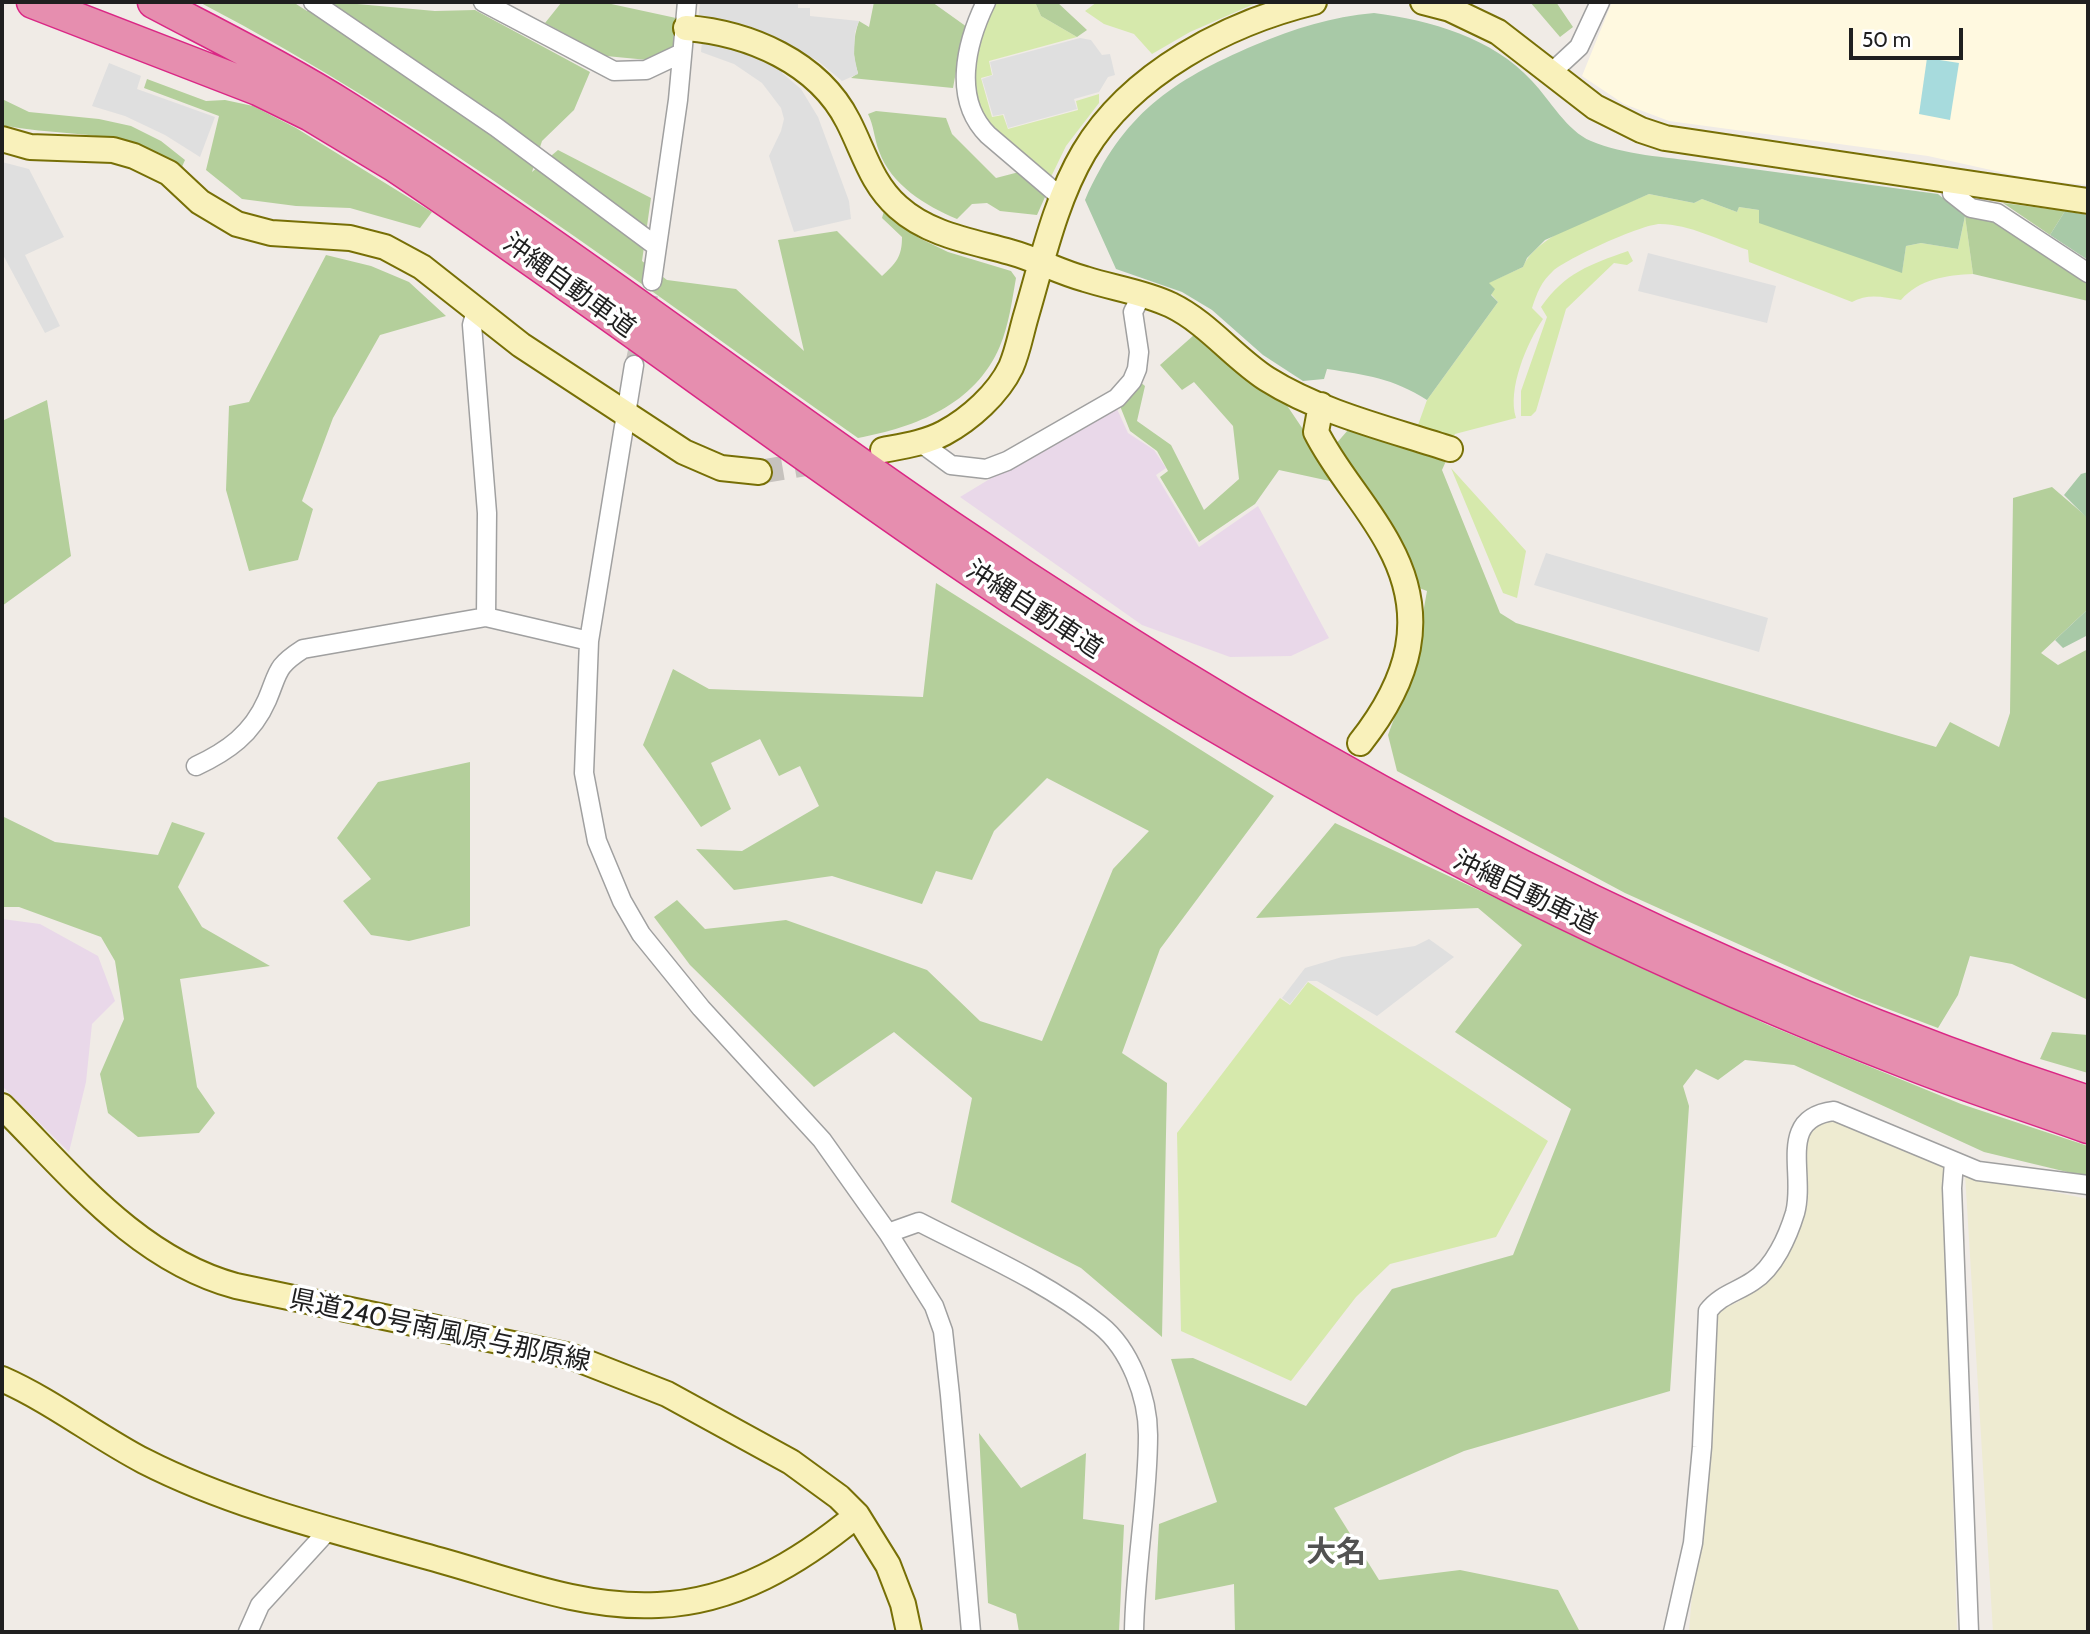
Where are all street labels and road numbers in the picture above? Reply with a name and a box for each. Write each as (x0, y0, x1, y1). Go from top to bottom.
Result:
street label: 沖縄自動車道 (497, 228, 641, 344)
street label: 沖縄自動車道 (960, 554, 1108, 666)
street label: 沖縄自動車道 (1448, 845, 1602, 941)
street label: 県道240号南風原与那原線 (287, 1284, 593, 1378)

